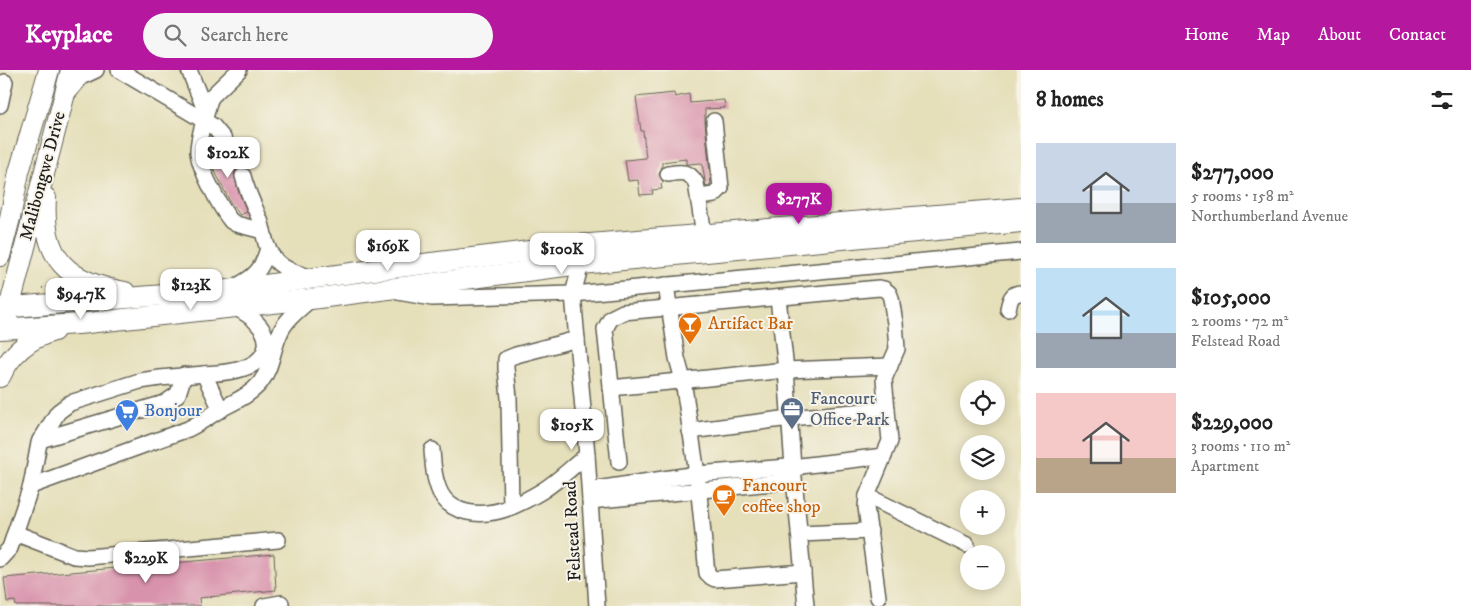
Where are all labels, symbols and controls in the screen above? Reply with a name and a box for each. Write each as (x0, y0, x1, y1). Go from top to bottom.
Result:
search box (143, 13, 493, 58)
text: Keyplace (25, 20, 113, 50)
icon: search (161, 21, 189, 49)
text: Search here (201, 24, 288, 47)
text: Home (1184, 24, 1229, 46)
text: Map (1257, 24, 1290, 46)
text: About (1318, 24, 1361, 46)
text: Contact (1389, 24, 1446, 46)
icon: filters (1428, 86, 1456, 114)
text: 8 homes (1036, 87, 1104, 113)
street label: Malibongwe Drive (15, 109, 71, 243)
pin: $102K (193, 136, 263, 179)
text: $102K (207, 143, 249, 163)
text: $277,000 (1191, 160, 1274, 186)
icon: home (1076, 163, 1136, 223)
pin: $277K (764, 182, 834, 225)
text: 5 rooms · 158 m² (1191, 186, 1294, 206)
text: $277K (777, 189, 821, 209)
text: Northumberland Avenue (1191, 206, 1348, 226)
pin: $169K (353, 230, 423, 272)
pin: $100K (527, 232, 597, 275)
text: $169K (367, 236, 409, 256)
text: $100K (540, 239, 584, 259)
pin: $123K (156, 268, 226, 311)
text: $123K (171, 275, 211, 295)
pin: $94.7K (40, 278, 122, 320)
text: $94.7K (57, 284, 105, 304)
text: $105,000 (1191, 285, 1271, 311)
icon: home (1076, 288, 1136, 348)
bar icon: Artifact Bar (677, 311, 703, 345)
text: 2 rooms · 72 m² (1191, 311, 1288, 331)
place label: Artifact Bar (708, 313, 793, 335)
text: Felstead Road (1191, 331, 1280, 351)
map controls (960, 380, 1005, 590)
button: locate (960, 380, 1005, 425)
place label: Fancourt Office Park (810, 388, 890, 431)
office icon: Fancourt Office Park (779, 396, 805, 430)
supermarket icon: Bonjour (114, 398, 140, 432)
place label: Bonjour (144, 400, 202, 422)
pin: $105K (537, 408, 607, 451)
text: $229,000 (1191, 410, 1273, 436)
icon: home (1076, 413, 1136, 473)
text: $105K (551, 415, 593, 435)
button: layers (960, 435, 1005, 480)
text: 3 rooms · 110 m² (1191, 436, 1290, 456)
text: Apartment (1191, 456, 1259, 476)
place label: Fancourt coffee shop (742, 475, 820, 518)
street label: Felstead Road (559, 480, 587, 582)
cafe icon: Fancourt coffee shop (711, 483, 737, 517)
button: + (960, 490, 1005, 535)
pin: $229K (111, 542, 181, 584)
button: − (960, 545, 1005, 590)
text: $229K (124, 548, 168, 568)

